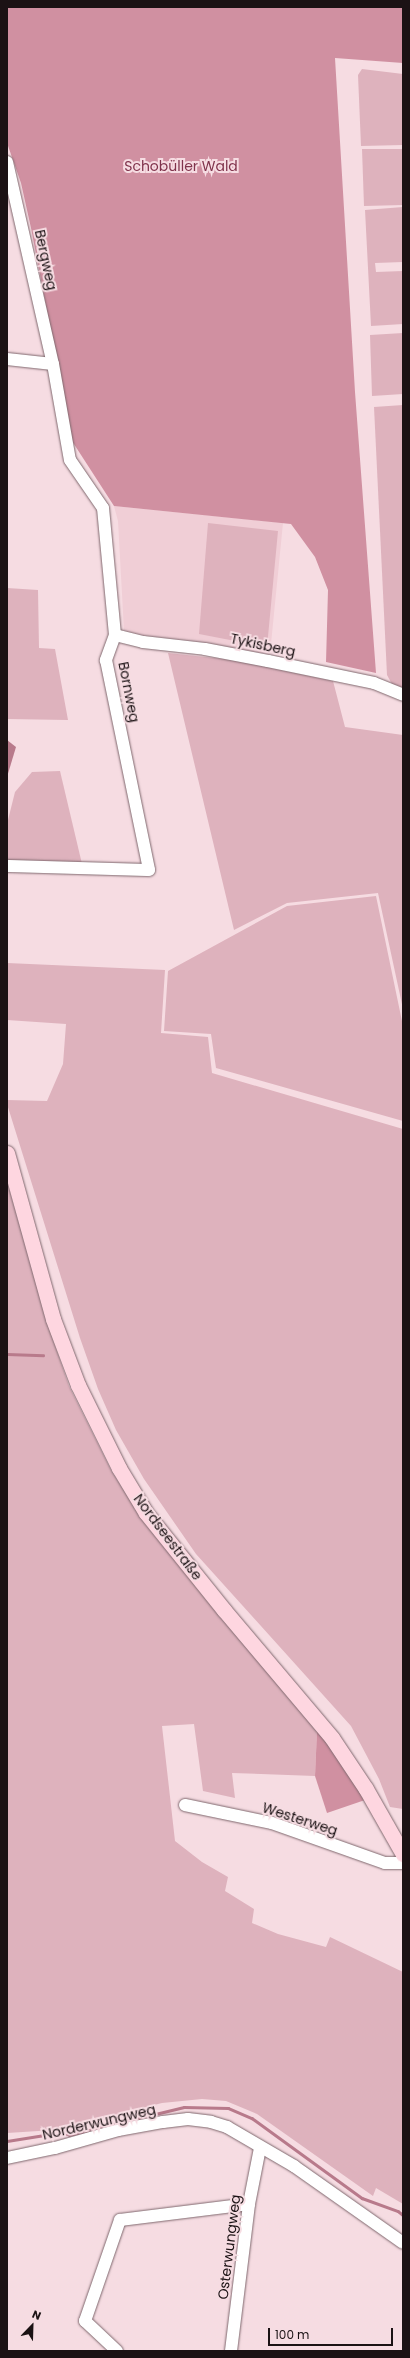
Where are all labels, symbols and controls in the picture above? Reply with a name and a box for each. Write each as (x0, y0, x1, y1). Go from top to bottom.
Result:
park label: Schobüller Wald (124, 158, 238, 174)
street label: Bergweg (31, 228, 61, 292)
street label: Tykisberg (229, 630, 297, 660)
street label: Bornweg (115, 660, 143, 724)
street label: Nordseestraße (130, 1491, 206, 1583)
street label: Westerweg (260, 1799, 340, 1839)
street label: Norderwungweg (41, 2101, 157, 2143)
street label: Osterwungweg (214, 2193, 244, 2301)
north arrow (12, 2306, 52, 2346)
text: N (30, 2306, 44, 2324)
scale bar (270, 2320, 395, 2346)
text: 100 m (275, 2326, 309, 2343)

